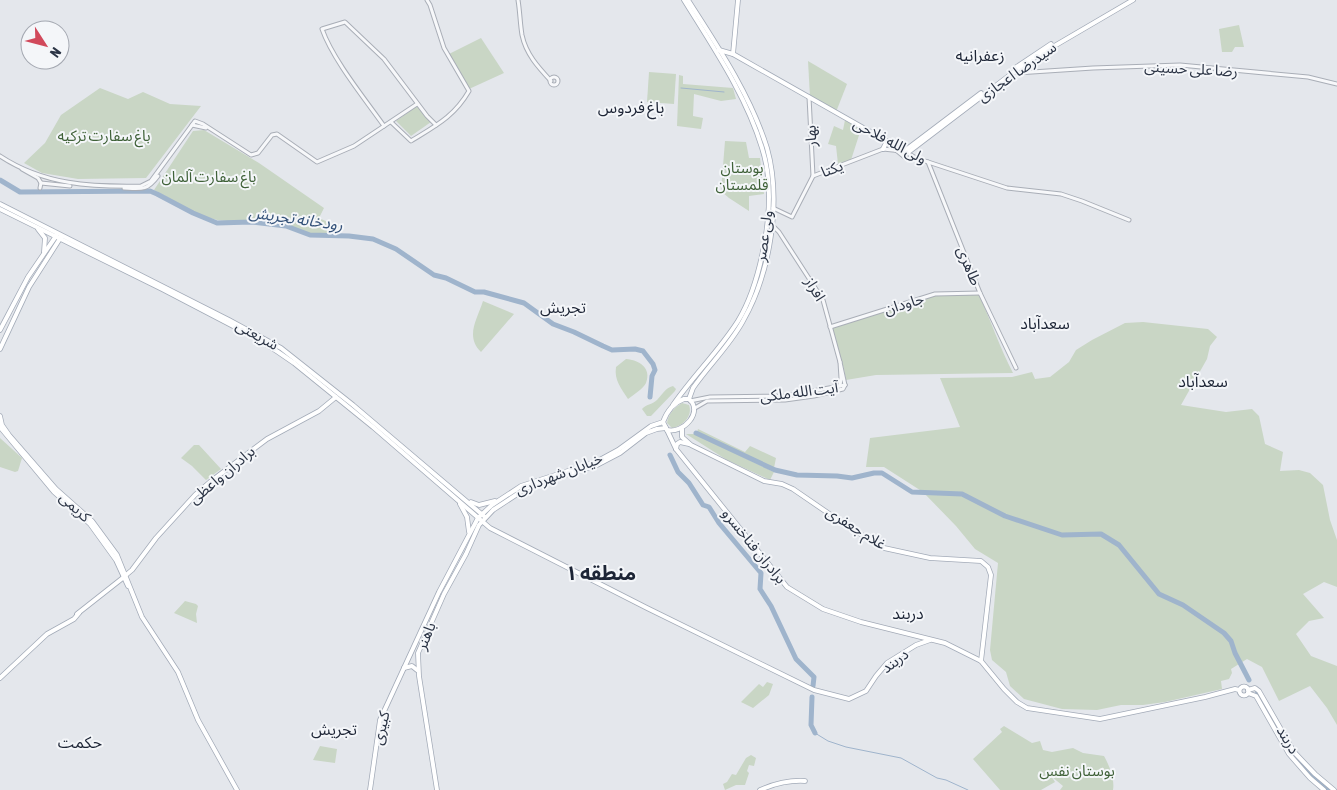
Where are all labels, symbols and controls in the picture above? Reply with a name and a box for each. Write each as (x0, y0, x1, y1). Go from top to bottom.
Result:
north arrow (20, 20, 70, 70)
street label: سیدرضا اعجازی (974, 38, 1060, 106)
text: N (47, 45, 64, 61)
district label: زعفرانیه (955, 46, 1005, 65)
street label: رضا علی حسینی (1144, 58, 1238, 80)
district label: باغ فردوس (598, 98, 664, 120)
street label: ولی‌ الله فلاحی (850, 114, 930, 168)
street label: بهار (801, 125, 821, 148)
park label: باغ سفارت ترکیه (58, 127, 150, 148)
street label: یکتا (818, 157, 845, 180)
park label: بوستان قلمستان (716, 159, 769, 194)
park label: باغ سفارت آلمان (162, 168, 256, 189)
water label: رودخانه تجریش (248, 202, 344, 235)
street label: ولی عصر (751, 209, 776, 264)
street label: طاهری (953, 244, 985, 288)
street label: افراز (800, 273, 829, 304)
street label: جاودان (882, 289, 926, 319)
district label: تجریش (540, 298, 586, 317)
district label: سعدآباد (1020, 314, 1070, 332)
street label: شریعتی (232, 316, 282, 354)
district label: سعدآباد (1178, 372, 1228, 390)
street label: آیت الله ملکی (759, 378, 840, 406)
street label: برادران واعظی (185, 442, 259, 508)
street label: خیابان شهرداری (513, 449, 605, 499)
street label: کریمی (56, 488, 95, 526)
street label: غلام جعفری (822, 503, 890, 555)
street label: برادران فناخسرو (718, 505, 790, 587)
district label: منطقه ۱ (566, 561, 636, 584)
district label: دربند (892, 604, 924, 623)
street label: باهنر (412, 620, 440, 653)
street label: دربند (878, 645, 912, 677)
street label: کبیری (368, 708, 394, 747)
district label: تجریش (311, 720, 357, 739)
street label: دربند (1273, 723, 1303, 757)
district label: حکمت (58, 733, 102, 751)
park label: بوستان نفس (1039, 762, 1115, 780)

